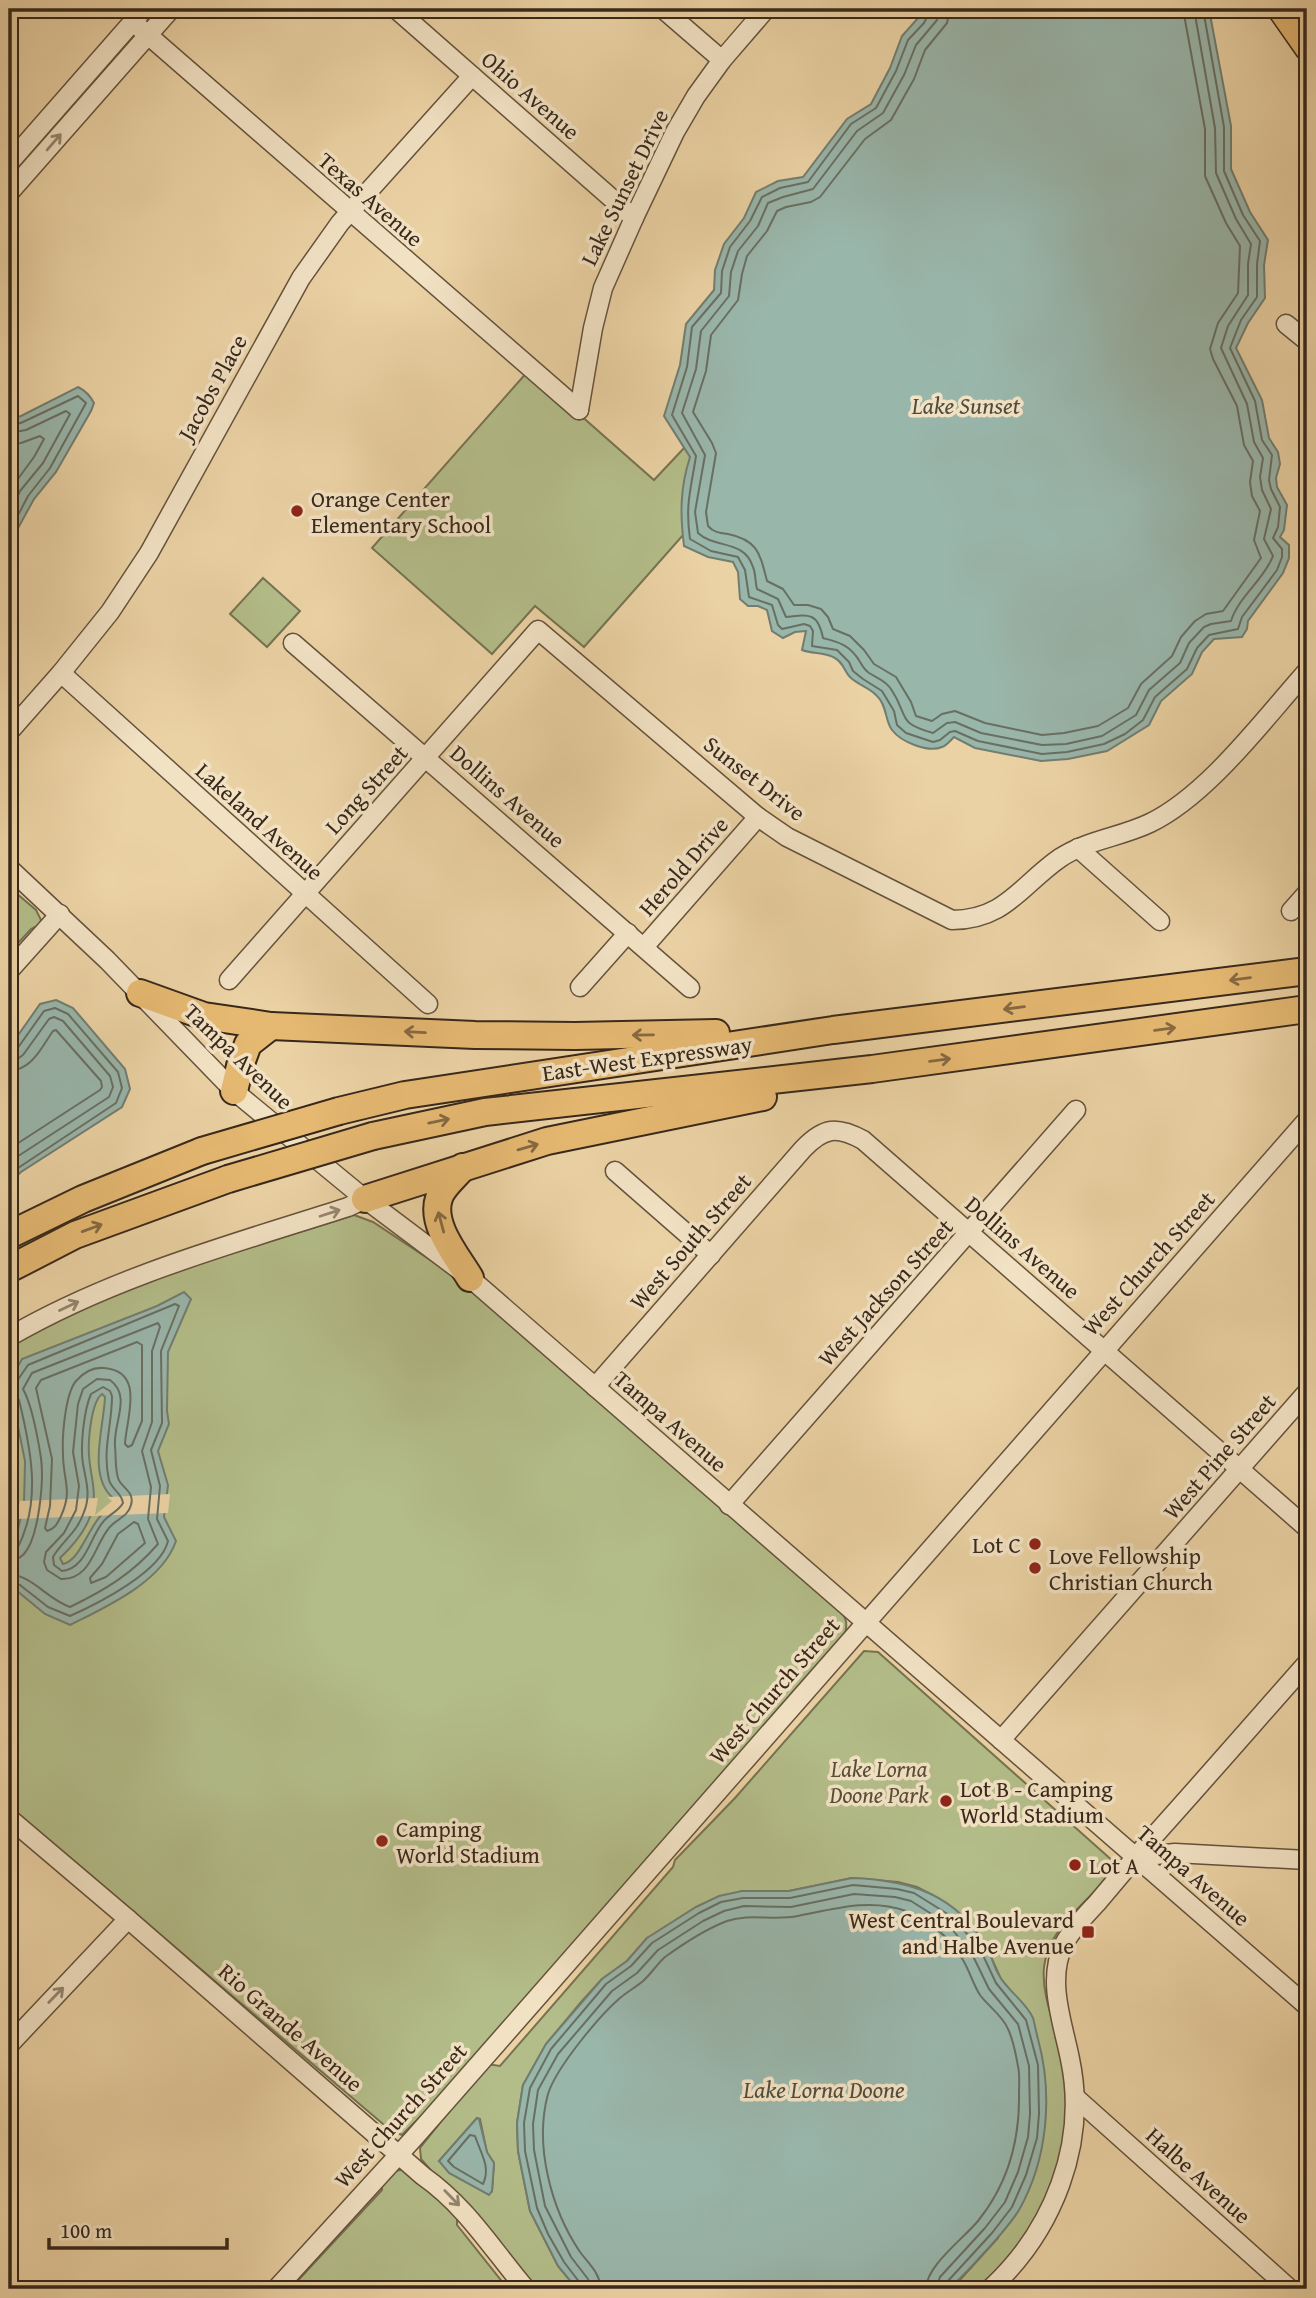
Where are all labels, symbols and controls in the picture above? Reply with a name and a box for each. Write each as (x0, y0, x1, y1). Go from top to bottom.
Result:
street label: Ohio Avenue (475, 43, 587, 147)
street label: Lake Sunset Drive (572, 103, 676, 271)
one-way arrow (46, 133, 62, 151)
street label: Texas Avenue (311, 144, 431, 254)
street label: Jacobs Place (168, 328, 255, 449)
water label: Lake Sunset (911, 388, 1021, 423)
place label: Orange Center Elementary School (311, 482, 491, 541)
marker: Orange Center Elementary School (289, 503, 305, 519)
street label: Sunset Drive (697, 728, 813, 828)
street label: Long Street (317, 737, 415, 841)
street label: Dollins Avenue (443, 737, 573, 855)
street label: Lakeland Avenue (189, 754, 331, 888)
street label: Herold Drive (630, 809, 736, 923)
one-way arrow (1229, 973, 1251, 986)
street label: Tampa Avenue (177, 995, 301, 1117)
one-way arrow (1003, 1001, 1026, 1014)
one-way arrow (1153, 1022, 1176, 1035)
one-way arrow (404, 1025, 427, 1038)
street label: East-West Expressway (540, 1027, 755, 1089)
one-way arrow (631, 1028, 654, 1041)
one-way arrow (928, 1053, 951, 1066)
one-way arrow (427, 1114, 450, 1128)
one-way arrow (517, 1139, 539, 1152)
street label: West South Street (621, 1165, 759, 1317)
street label: West Church Street (1074, 1183, 1222, 1343)
street label: Dollins Avenue (958, 1188, 1088, 1306)
one-way arrow (319, 1205, 341, 1218)
one-way arrow (434, 1211, 447, 1234)
street label: West Jackson Street (810, 1211, 960, 1373)
one-way arrow (81, 1221, 103, 1234)
one-way arrow (58, 1298, 79, 1312)
street label: Tampa Avenue (607, 1362, 735, 1480)
street label: West Pine Street (1155, 1386, 1283, 1526)
place label: Lot C (972, 1528, 1021, 1561)
marker: Lot C (1027, 1536, 1043, 1552)
place label: Love Fellowship Christian Church (1049, 1539, 1213, 1598)
marker: Love Fellowship Christian Church (1027, 1560, 1043, 1576)
street label: West Church Street (701, 1609, 847, 1771)
park label: Lake Lorna Doone Park (829, 1752, 929, 1811)
place label: Lot B - Camping World Stadium (960, 1772, 1113, 1831)
marker: Lot B - Camping World Stadium (938, 1793, 954, 1809)
place label: Camping World Stadium (396, 1812, 540, 1871)
street label: Tampa Avenue (1130, 1816, 1258, 1934)
marker: Camping World Stadium (374, 1833, 390, 1849)
place label: Lot A (1089, 1849, 1139, 1882)
marker: Lot A (1067, 1857, 1083, 1873)
place label: West Central Boulevard and Halbe Avenue (848, 1903, 1075, 1962)
marker: West Central Boulevard and Halbe Avenue (1080, 1924, 1096, 1940)
street label: Rio Grande Avenue (212, 1955, 370, 2099)
one-way arrow (47, 1987, 64, 2004)
street label: West Church Street (326, 2035, 474, 2195)
water label: Lake Lorna Doone (742, 2072, 905, 2107)
street label: Halbe Avenue (1139, 2119, 1259, 2231)
one-way arrow (443, 2190, 460, 2207)
scale bar (49, 2207, 228, 2251)
text: 100 m (60, 2215, 112, 2246)

